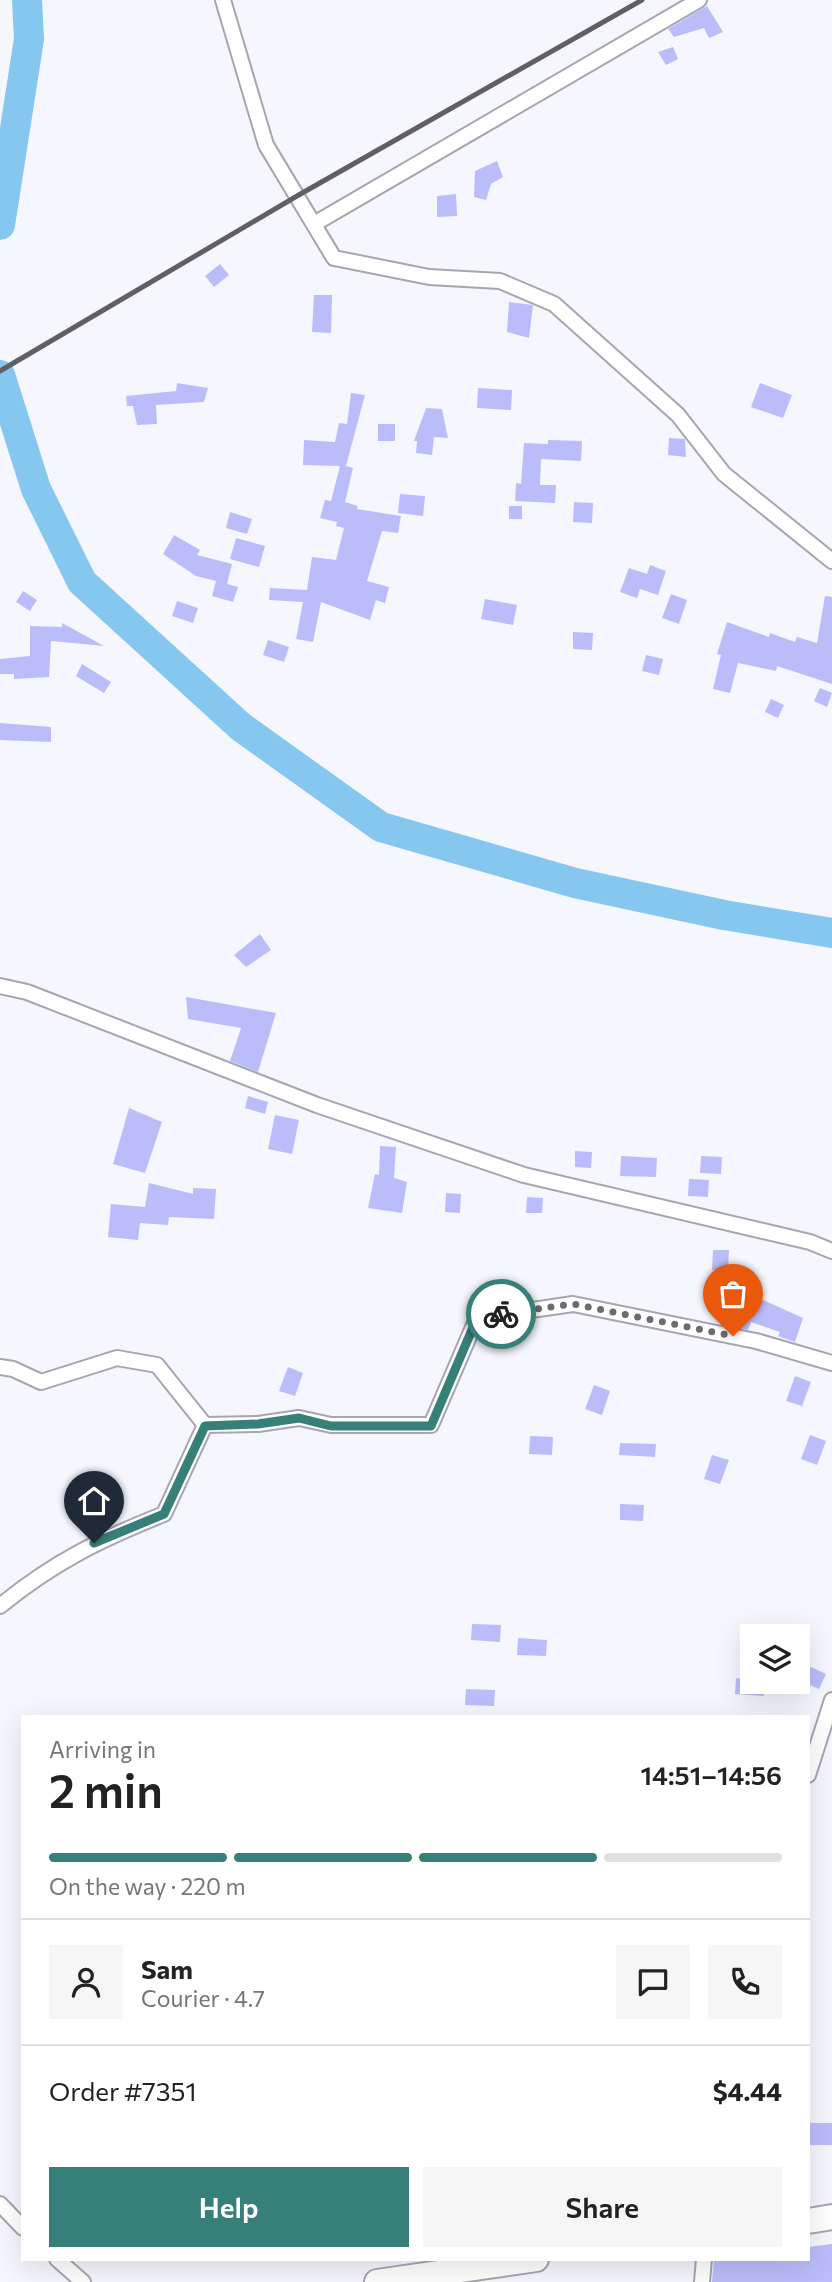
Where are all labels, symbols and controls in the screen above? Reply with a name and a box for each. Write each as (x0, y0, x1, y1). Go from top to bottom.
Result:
pin (703, 1264, 763, 1336)
icon: bag (714, 1275, 752, 1313)
courier (466, 1279, 536, 1349)
icon: bike (482, 1295, 520, 1333)
pin (64, 1471, 124, 1543)
icon: home (75, 1482, 113, 1520)
map controls (740, 1624, 810, 1694)
button: layers (740, 1624, 810, 1694)
text: Arriving in (49, 1735, 156, 1763)
text: 14:51–14:56 (641, 1759, 782, 1790)
text: 2 min (49, 1761, 163, 1817)
text: On the way · 220 m (49, 1872, 246, 1900)
button: person (49, 1945, 123, 2019)
button: chat (616, 1945, 690, 2019)
button: phone (708, 1945, 782, 2019)
text: Sam (141, 1953, 193, 1984)
text: Courier · 4.7 (141, 1984, 265, 2012)
text: Order #7351 (49, 2075, 197, 2106)
text: $4.44 (713, 2075, 782, 2106)
button: Help (49, 2167, 409, 2247)
button: Share (423, 2167, 782, 2247)

